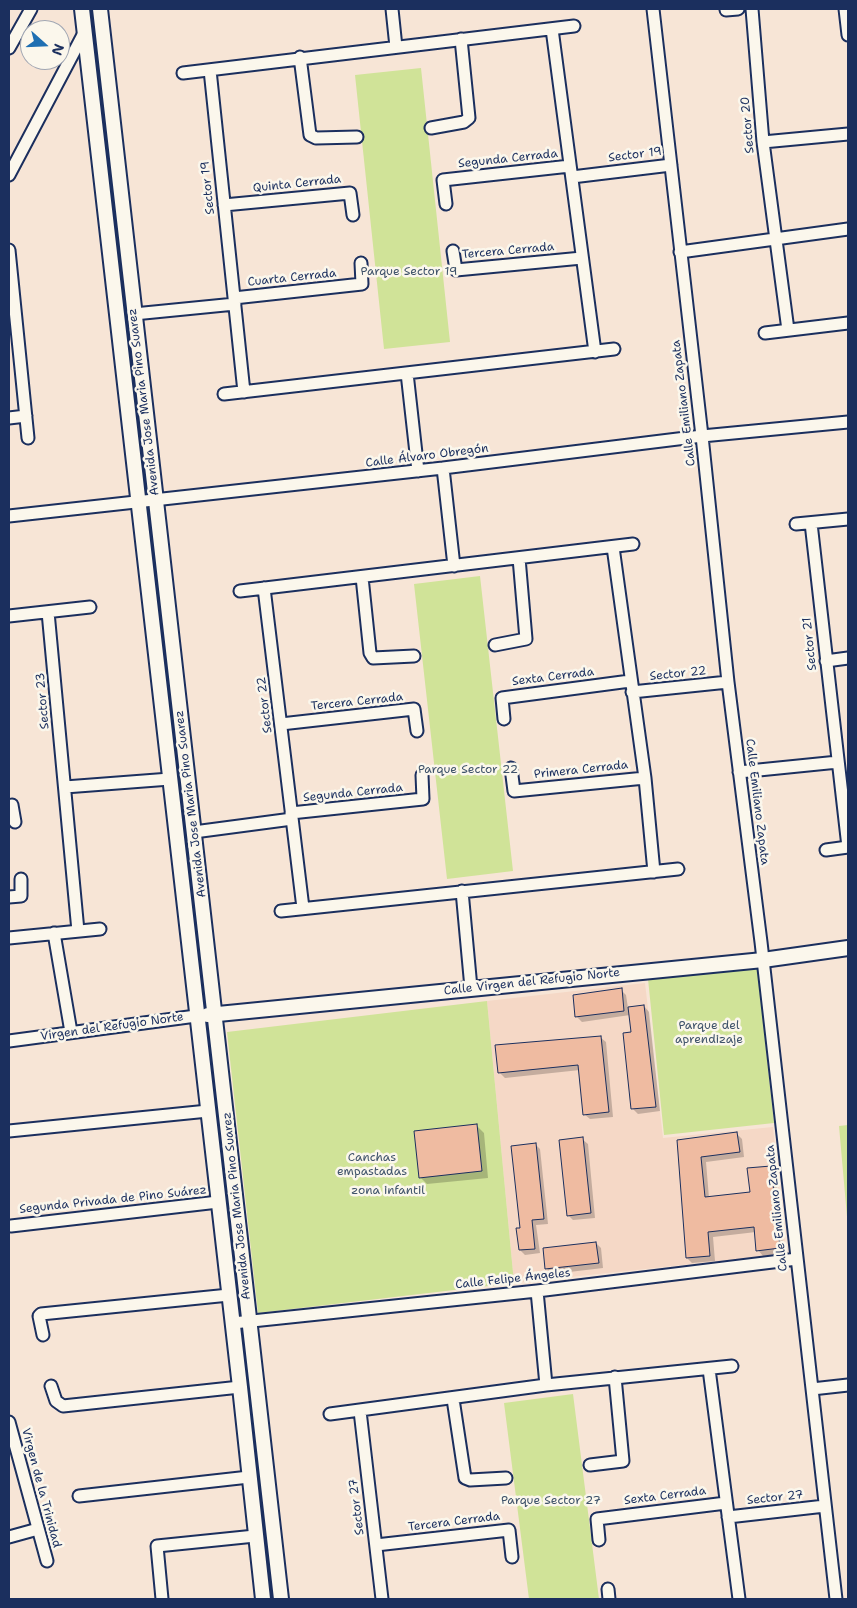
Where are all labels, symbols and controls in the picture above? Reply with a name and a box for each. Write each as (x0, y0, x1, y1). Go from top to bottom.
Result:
north arrow (20, 20, 70, 70)
text: N (48, 41, 69, 58)
street label: Sector 20 (738, 96, 758, 154)
street label: Sector 19 (608, 145, 662, 165)
street label: Segunda Cerrada (457, 147, 559, 171)
street label: Sector 19 (198, 161, 218, 215)
street label: Quinta Cerrada (252, 172, 342, 196)
street label: Tercera Cerrada (461, 240, 555, 262)
park label: Parque Sector 19 (361, 265, 457, 279)
street label: Cuarta Cerrada (247, 266, 337, 290)
street label: Avenida Jose Maria Pino Suarez (125, 307, 163, 497)
street label: Calle Emiliano Zapata (669, 339, 699, 467)
street label: Calle Álvaro Obregón (365, 441, 489, 471)
street label: Sector 21 (800, 617, 820, 671)
street label: Sector 22 (649, 664, 707, 684)
street label: Sexta Cerrada (511, 665, 595, 689)
street label: Sector 23 (33, 672, 53, 730)
street label: Sector 22 (254, 676, 276, 734)
street label: Tercera Cerrada (310, 690, 404, 714)
street label: Avenida Jose Maria Pino Suarez (172, 709, 210, 899)
street label: Calle Emiliano Zapata (742, 738, 772, 866)
street label: Primera Cerrada (533, 758, 629, 782)
park label: Parque Sector 22 (418, 763, 518, 777)
street label: Segunda Cerrada (302, 781, 404, 805)
street label: Calle Virgen del Refugio Norte (443, 966, 621, 998)
street label: Virgen del Refugio Norte (39, 1010, 185, 1044)
park label: Parque del aprendizaje (675, 1019, 743, 1047)
street label: Avenida Jose Maria Pino Suarez (220, 1111, 254, 1301)
street label: Calle Emiliano Zapata (763, 1144, 791, 1272)
park label: Canchas empastadas (337, 1151, 407, 1179)
street label: Segunda Privada de Pino Suárez (19, 1183, 207, 1217)
park label: zona infantil (351, 1184, 425, 1198)
street label: Calle Felipe Ángeles (455, 1266, 571, 1292)
street label: Virgen de la Trinidad (18, 1427, 64, 1549)
street label: Sector 27 (346, 1478, 368, 1536)
street label: Sexta Cerrada (623, 1484, 707, 1508)
street label: Sector 27 (746, 1488, 804, 1508)
park label: Parque Sector 27 (501, 1494, 601, 1508)
street label: Tercera Cerrada (407, 1509, 501, 1535)

